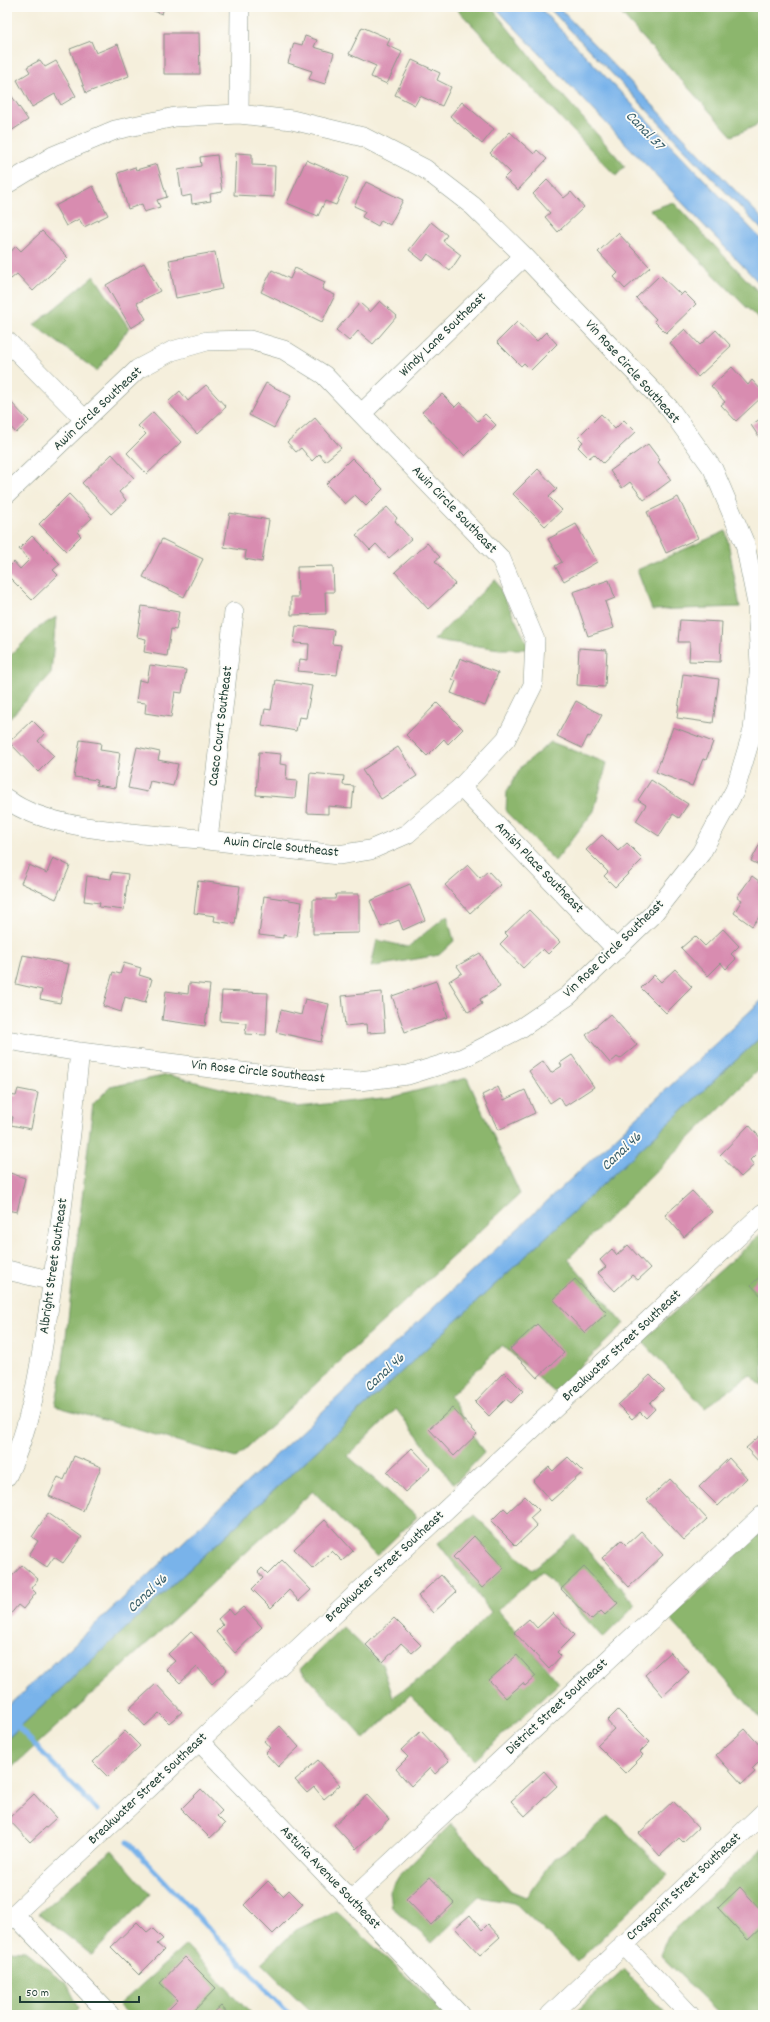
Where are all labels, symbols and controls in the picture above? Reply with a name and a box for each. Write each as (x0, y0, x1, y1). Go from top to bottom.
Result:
water label: Canal 37 (619, 106, 670, 157)
street label: Windy Lane Southeast (395, 288, 491, 382)
street label: Vin Rose Circle Southeast (580, 315, 684, 429)
street label: Awin Circle Southeast (49, 362, 147, 456)
street label: Awin Circle Southeast (407, 461, 501, 559)
street label: Casco Court Southeast (204, 665, 238, 787)
street label: Amish Place Southeast (490, 818, 588, 918)
street label: Awin Circle Southeast (222, 831, 340, 863)
street label: Vin Rose Circle Southeast (559, 895, 669, 1003)
street label: Vin Rose Circle Southeast (190, 1055, 326, 1089)
water label: Canal 46 (597, 1127, 648, 1177)
street label: Albright Street Southeast (35, 1197, 73, 1335)
street label: Breakwater Street Southeast (558, 1285, 686, 1407)
water label: Canal 46 (360, 1348, 411, 1398)
street label: Breakwater Street Southeast (321, 1506, 449, 1628)
water label: Canal 46 (123, 1569, 174, 1619)
street label: District Street Southeast (501, 1654, 613, 1760)
street label: Breakwater Street Southeast (84, 1728, 212, 1850)
street label: Asturia Avenue Southeast (275, 1822, 385, 1934)
street label: Crosspoint Street Southeast (622, 1828, 746, 1946)
scale bar (20, 1978, 139, 2004)
text: 50 m (26, 1985, 49, 2002)

